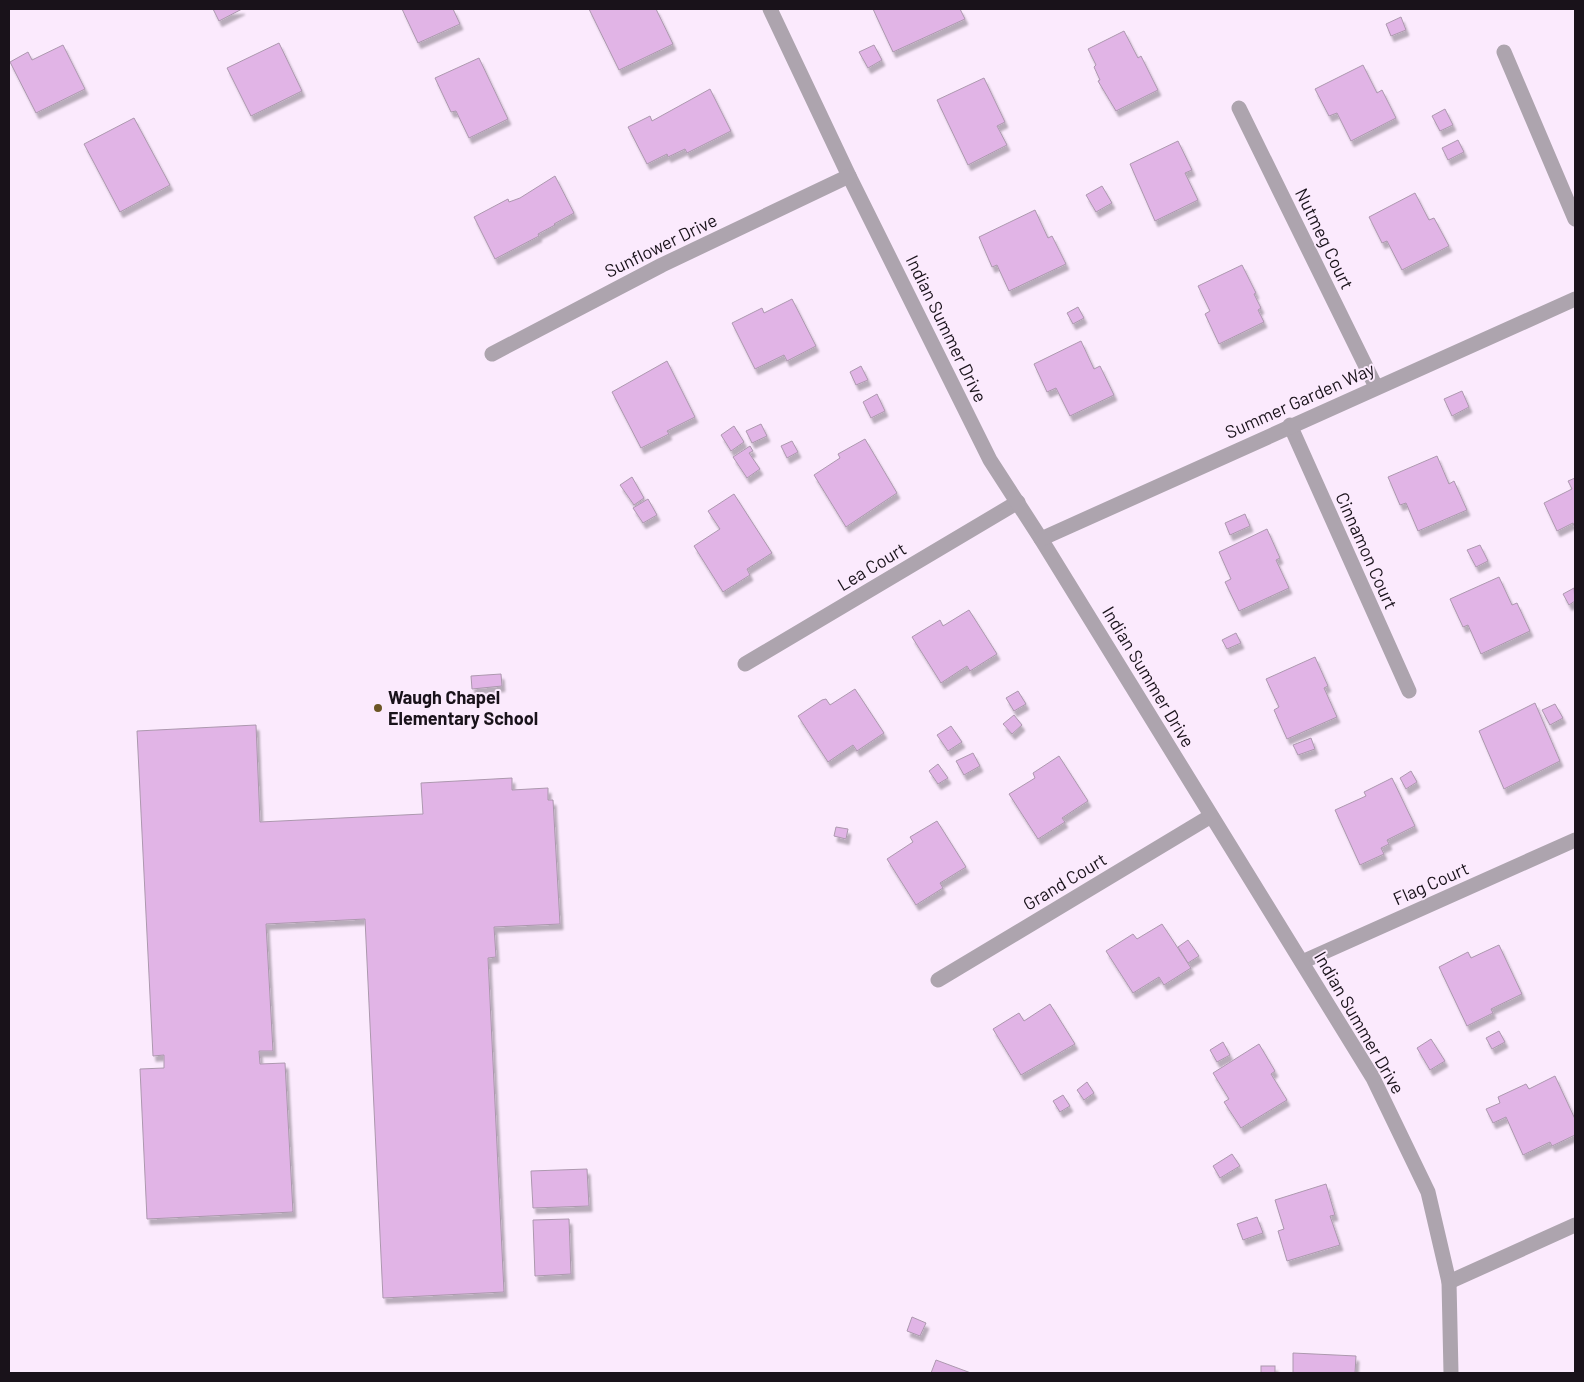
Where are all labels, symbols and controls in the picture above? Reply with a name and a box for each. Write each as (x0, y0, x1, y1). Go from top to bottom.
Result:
street label: Nutmeg Court (1291, 184, 1359, 293)
street label: Sunflower Drive (601, 208, 720, 282)
street label: Indian Summer Drive (902, 251, 992, 406)
street label: Summer Garden Way (1222, 357, 1378, 443)
street label: Cinnamon Court (1331, 489, 1403, 612)
street label: Lea Court (833, 537, 910, 595)
street label: Indian Summer Drive (1098, 602, 1200, 751)
place label: Waugh Chapel Elementary School (388, 686, 538, 729)
marker: Waugh Chapel Elementary School (372, 702, 384, 714)
street label: Grand Court (1019, 848, 1110, 915)
street label: Flag Court (1389, 857, 1472, 910)
street label: Indian Summer Drive (1310, 947, 1410, 1098)

